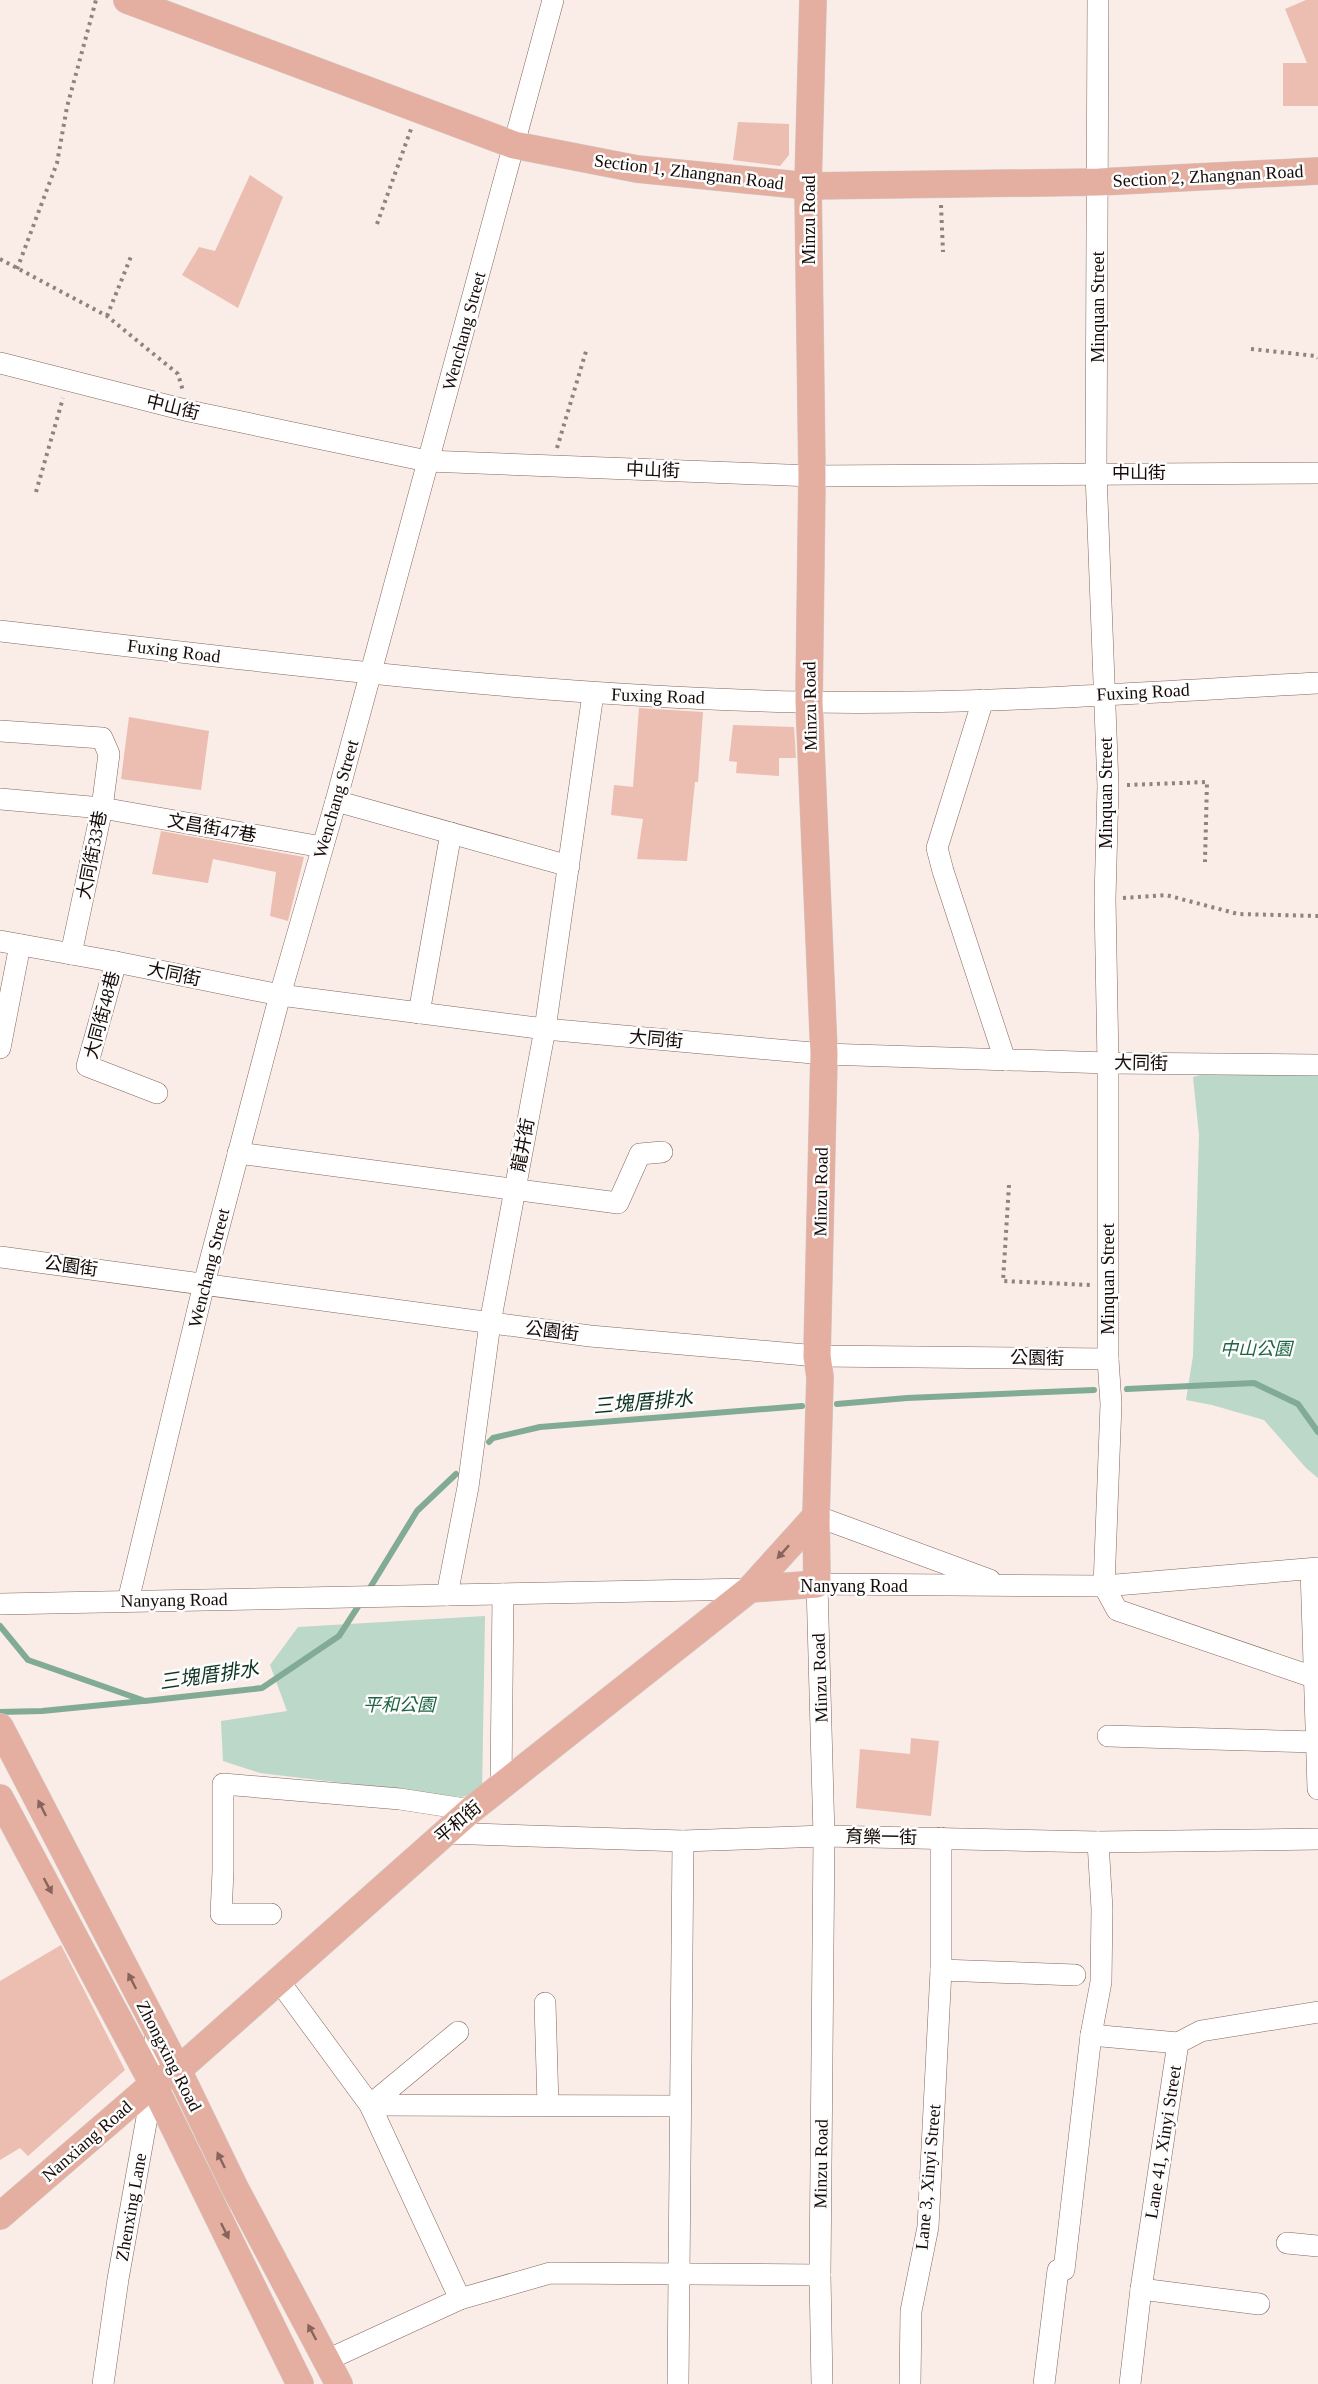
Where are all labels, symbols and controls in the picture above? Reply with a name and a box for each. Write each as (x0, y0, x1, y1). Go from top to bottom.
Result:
street label: Section 1, Zhangnan Road (593, 150, 785, 194)
street label: Section 2, Zhangnan Road (1112, 161, 1304, 191)
street label: Minzu Road (799, 175, 819, 265)
street label: Minquan Street (1088, 251, 1108, 363)
street label: Wenchang Street (439, 269, 489, 393)
street label: 中山街 (144, 391, 202, 423)
street label: 中山街 (626, 459, 680, 481)
street label: 中山街 (1112, 463, 1166, 483)
street label: Fuxing Road (126, 635, 222, 667)
street label: Minzu Road (799, 661, 821, 751)
street label: Fuxing Road (1096, 680, 1190, 704)
street label: Fuxing Road (611, 684, 705, 708)
street label: Minquan Street (1096, 737, 1116, 849)
street label: Wenchang Street (310, 738, 362, 860)
street label: 大同街33巷 (74, 809, 110, 901)
street label: 文昌街47巷 (166, 810, 258, 846)
street label: 大同街 (146, 959, 202, 989)
street label: 大同街48巷 (81, 969, 123, 1061)
street label: 大同街 (628, 1027, 684, 1051)
street label: 大同街 (1114, 1053, 1168, 1073)
street label: 龍井街 (508, 1117, 538, 1173)
street label: Minzu Road (810, 1147, 832, 1237)
street label: Wenchang Street (185, 1206, 233, 1330)
street label: Minquan Street (1098, 1223, 1118, 1335)
street label: 公園街 (43, 1252, 99, 1280)
street label: 公園街 (524, 1318, 580, 1344)
park label: 中山公園 (1220, 1339, 1295, 1359)
street label: 公園街 (1010, 1348, 1064, 1368)
water label: 三塊厝排水 (592, 1387, 695, 1417)
one-way arrow (776, 1545, 790, 1560)
street label: Nanyang Road (800, 1576, 908, 1596)
street label: Nanyang Road (120, 1589, 228, 1611)
street label: Minzu Road (808, 1633, 832, 1723)
water label: 三塊厝排水 (158, 1657, 261, 1693)
park label: 平和公園 (363, 1695, 438, 1715)
street label: 平和街 (431, 1797, 485, 1847)
one-way arrow (37, 1799, 47, 1816)
street label: 育樂一街 (845, 1826, 917, 1848)
one-way arrow (42, 1877, 52, 1895)
one-way arrow (127, 1973, 137, 1990)
street label: Zhongxing Road (133, 1997, 205, 2115)
street label: Lane 41, Xinyi Street (1141, 2064, 1185, 2220)
street label: Nanxiang Road (38, 2097, 136, 2185)
street label: Lane 3, Xinyi Street (912, 2103, 944, 2251)
street label: Minzu Road (810, 2119, 832, 2209)
street label: Zhenxing Lane (112, 2151, 150, 2263)
one-way arrow (217, 2151, 226, 2168)
one-way arrow (220, 2222, 230, 2239)
one-way arrow (307, 2324, 317, 2341)

